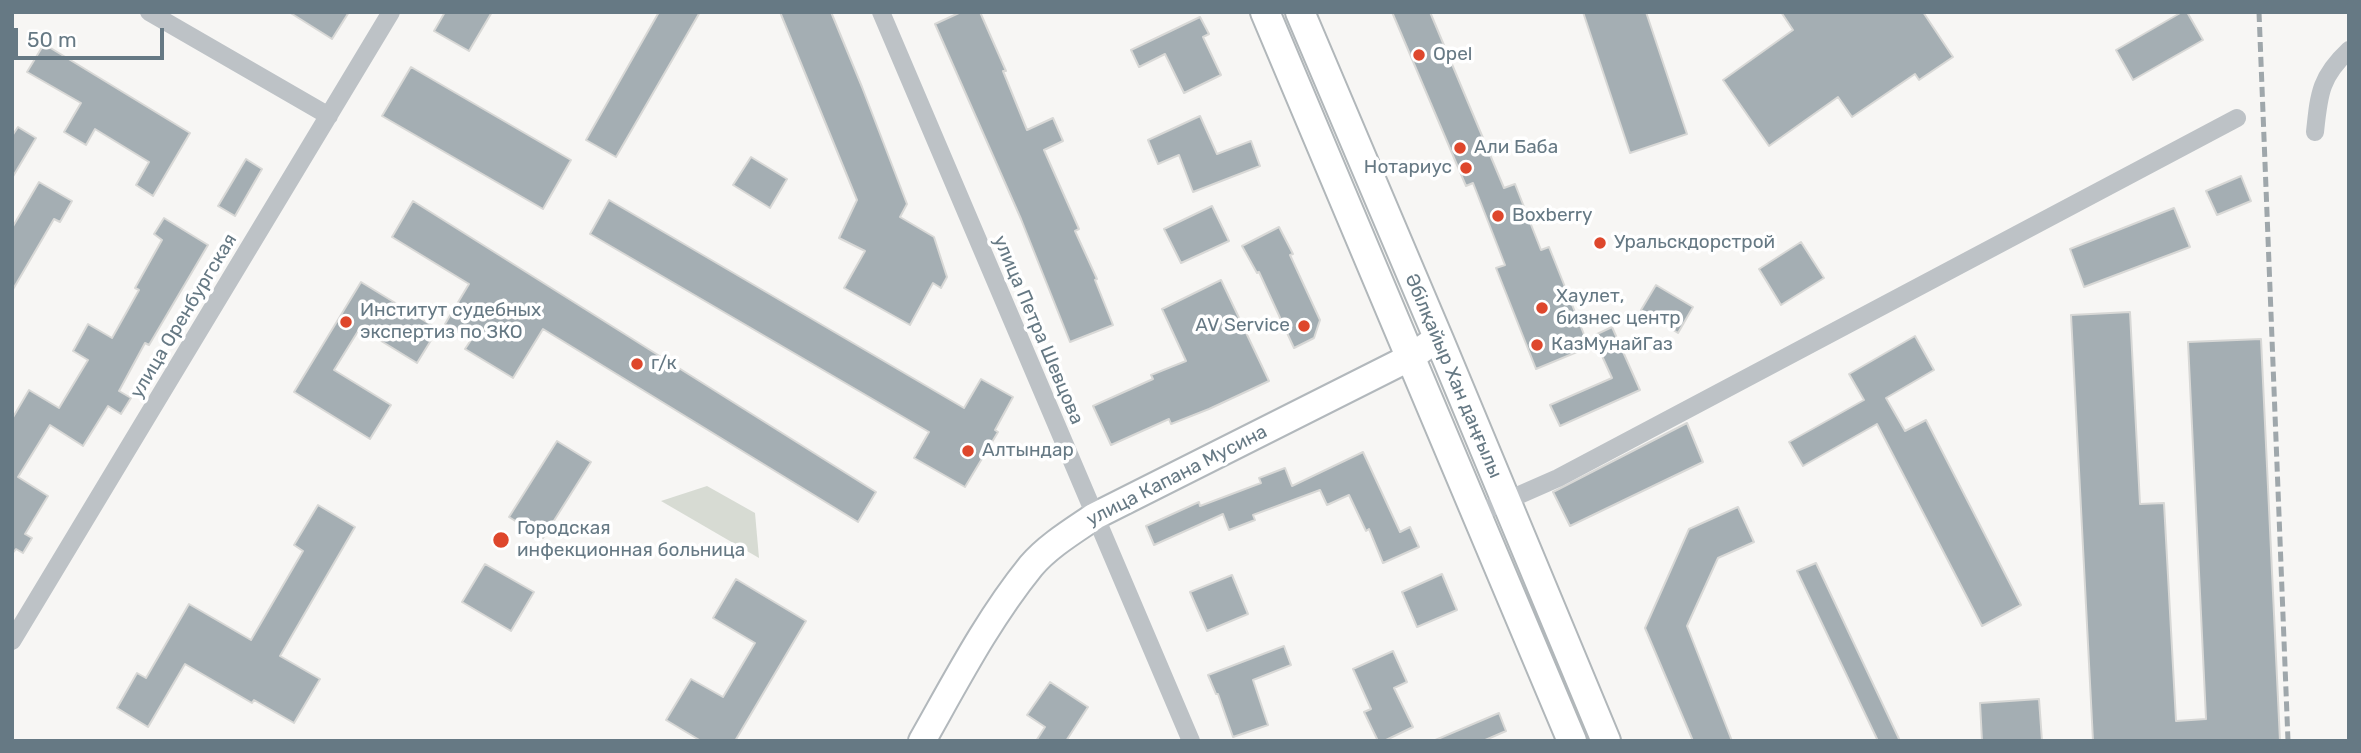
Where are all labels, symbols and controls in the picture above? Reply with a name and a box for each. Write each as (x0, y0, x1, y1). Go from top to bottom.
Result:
scale bar (18, 14, 168, 58)
text: 50 m (27, 27, 77, 52)
place label: Opel (1433, 44, 1472, 66)
marker: Opel (1411, 47, 1427, 63)
place label: Али Баба (1474, 137, 1558, 159)
marker: Али Баба (1452, 140, 1468, 156)
place label: Нотариус (1364, 157, 1452, 179)
marker: Нотариус (1458, 160, 1474, 176)
place label: Boxberry (1512, 205, 1592, 227)
marker: Boxberry (1490, 208, 1506, 224)
street label: улица Оренбургская (126, 230, 242, 402)
street label: улица Петра Шевцова (988, 232, 1088, 428)
place label: Уральскдорстрой (1614, 232, 1775, 254)
marker: Уральскдорстрой (1592, 235, 1608, 251)
street label: Әбілқайыр Хан даңғылы (1400, 270, 1506, 482)
place label: Хаулет, бизнес центр (1556, 286, 1681, 330)
place label: Институт судебных экспертиз по ЗКО (360, 300, 541, 344)
marker: Хаулет, бизнес центр (1534, 300, 1550, 316)
marker: Институт судебных экспертиз по ЗКО (338, 314, 354, 330)
place label: AV Service (1195, 315, 1290, 337)
marker: AV Service (1296, 318, 1312, 334)
place label: КазМунайГаз (1551, 334, 1673, 356)
marker: КазМунайГаз (1529, 337, 1545, 353)
place label: г/к (651, 353, 677, 375)
marker: г/к (629, 356, 645, 372)
street label: улица Капана Мусина (1083, 421, 1271, 531)
place label: Алтындар (982, 440, 1074, 462)
marker: Алтындар (960, 443, 976, 459)
place label: Городская инфекционная больница (517, 518, 745, 562)
marker: Городская инфекционная больница (491, 530, 511, 550)

